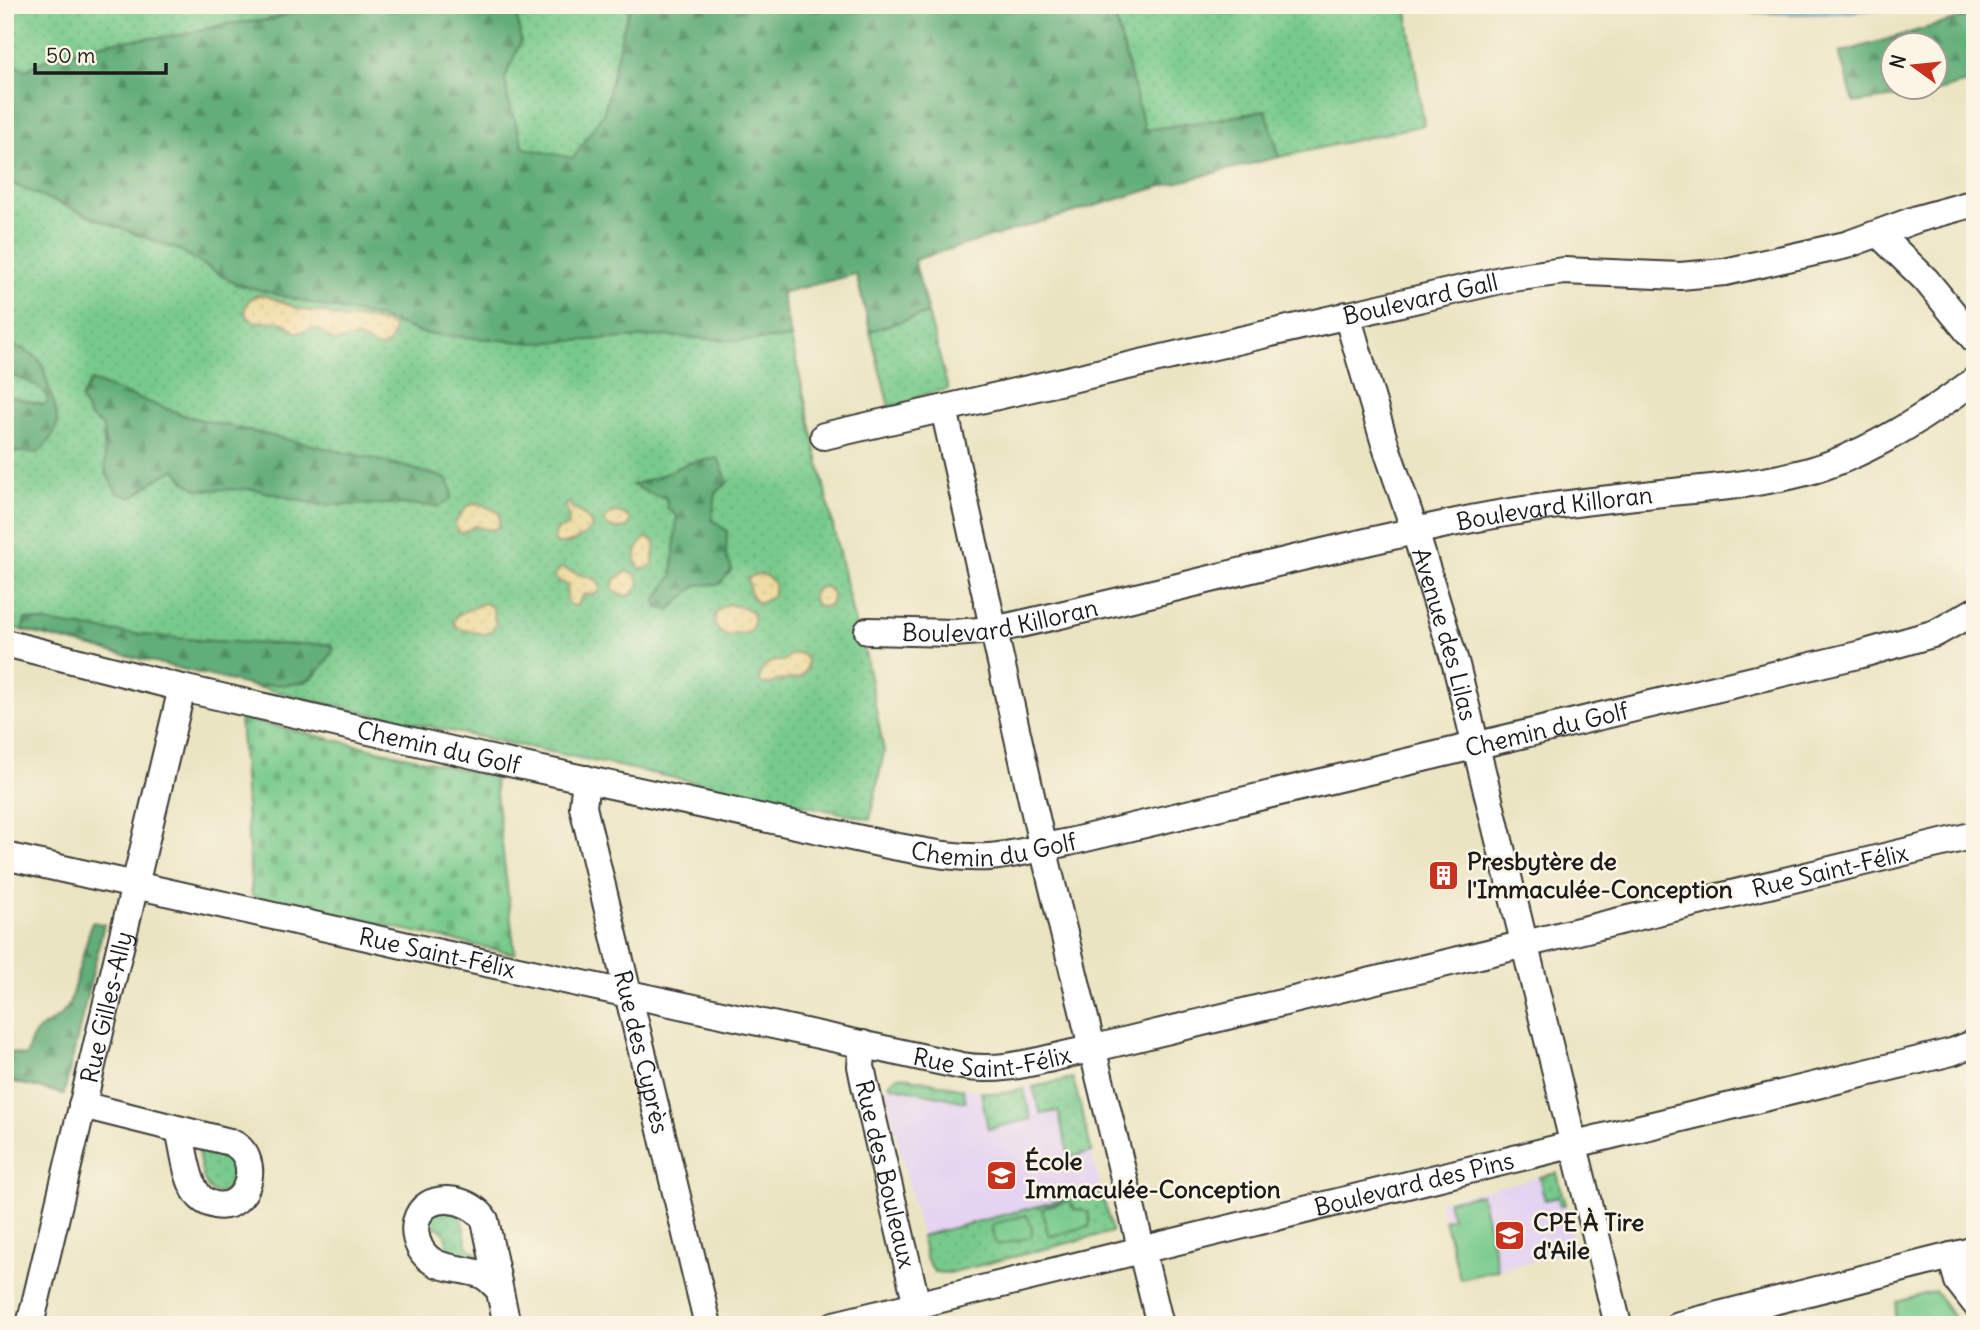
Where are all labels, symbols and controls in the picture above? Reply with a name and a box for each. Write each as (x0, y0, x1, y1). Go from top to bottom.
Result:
scale bar (35, 32, 166, 76)
north arrow (1878, 32, 1948, 102)
text: 50 m (46, 42, 95, 69)
text: N (1884, 52, 1911, 71)
street label: Boulevard Gall (1340, 266, 1501, 331)
street label: Boulevard Killoran (1453, 479, 1654, 537)
street label: Avenue des Lilas (1406, 544, 1484, 723)
street label: Boulevard Killoran (902, 592, 1101, 648)
street label: Chemin du Golf (1462, 695, 1632, 763)
street label: Chemin du Golf (354, 714, 524, 780)
street label: Chemin du Golf (909, 826, 1080, 873)
street label: Rue Saint-Félix (1749, 837, 1911, 903)
place label: Presbytère de l'Immaculée-Conception (1467, 846, 1733, 904)
building icon: Presbytère de l'Immaculée-Conception (1427, 858, 1461, 892)
street label: Rue Saint-Félix (356, 921, 519, 984)
street label: Rue Gilles-Ally (73, 928, 138, 1086)
street label: Rue des Cyprès (608, 967, 676, 1136)
street label: Rue Saint-Félix (910, 1039, 1074, 1083)
street label: Rue des Bouleaux (849, 1077, 923, 1271)
street label: Boulevard des Pins (1311, 1145, 1517, 1222)
place label: École Immaculée-Conception (1025, 1146, 1281, 1204)
school or university icon: École Immaculée-Conception (985, 1158, 1019, 1192)
place label: CPE À Tire d'Aile (1533, 1207, 1644, 1265)
school or university icon: CPE À Tire d'Aile (1493, 1219, 1527, 1253)

